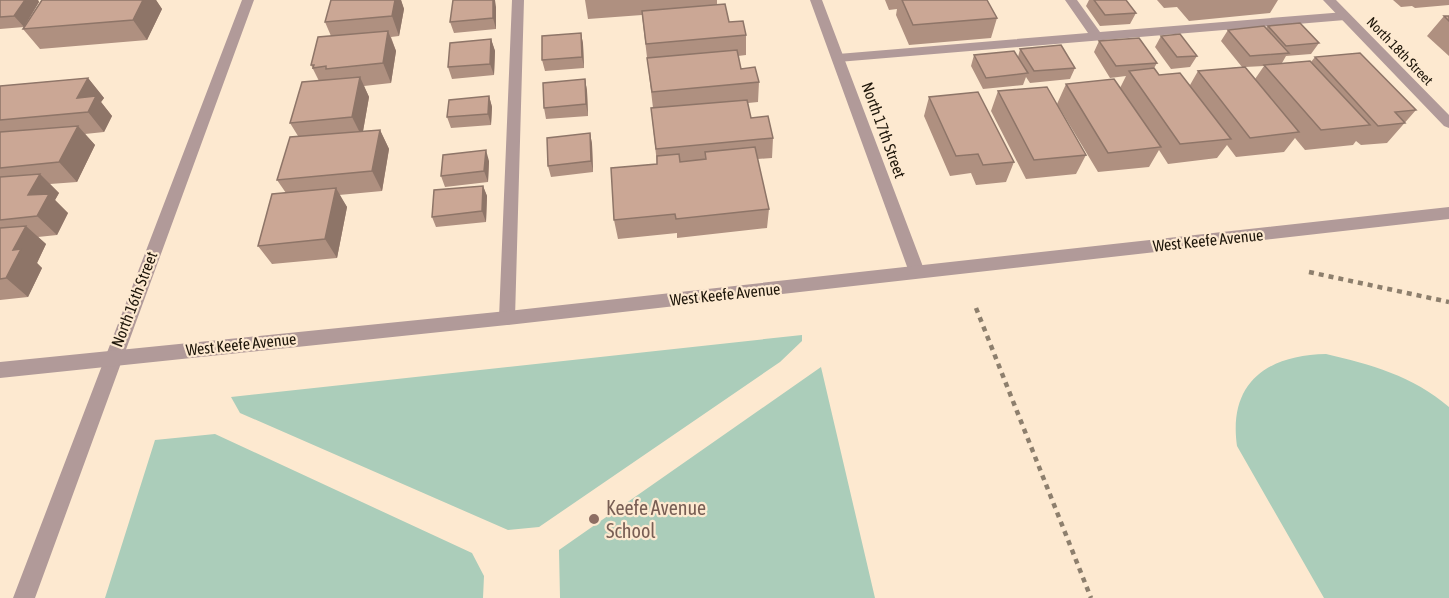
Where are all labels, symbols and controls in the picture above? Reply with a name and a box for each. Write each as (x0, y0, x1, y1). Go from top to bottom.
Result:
street label: North 18th Street (1364, 14, 1436, 88)
street label: North 17th Street (858, 80, 910, 181)
street label: West Keefe Avenue (1152, 225, 1264, 255)
street label: North 16th Street (108, 248, 161, 349)
street label: West Keefe Avenue (669, 279, 781, 309)
street label: West Keefe Avenue (185, 329, 297, 359)
place label: Keefe Avenue School (606, 496, 706, 542)
marker: Keefe Avenue School (587, 512, 601, 526)

